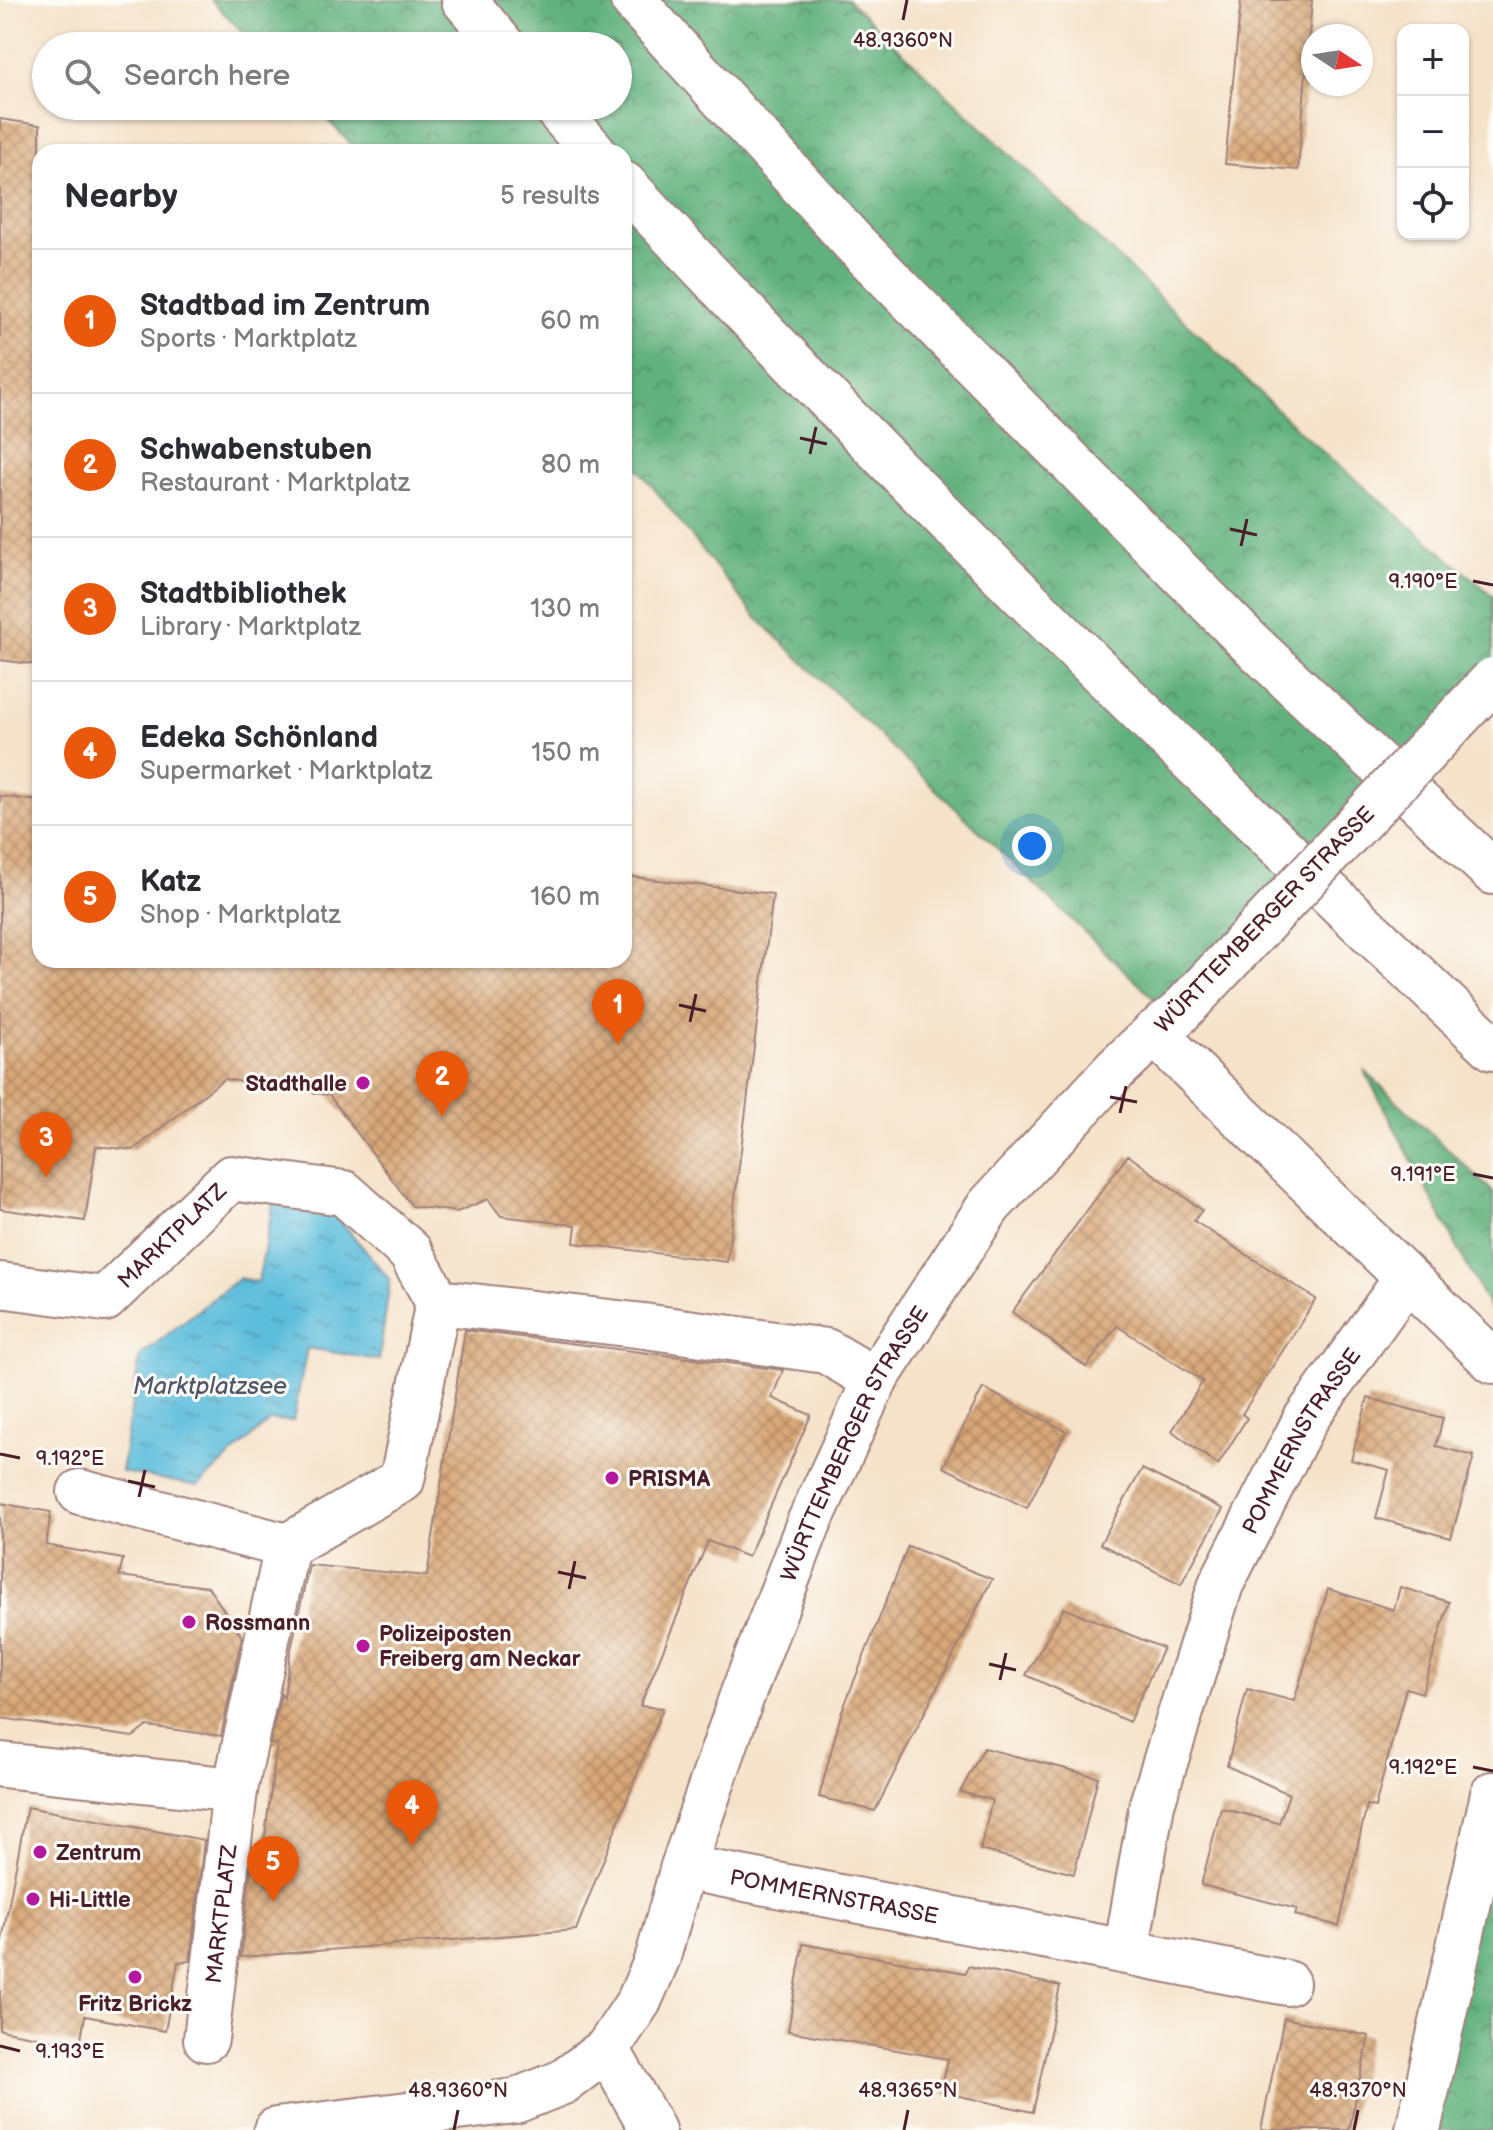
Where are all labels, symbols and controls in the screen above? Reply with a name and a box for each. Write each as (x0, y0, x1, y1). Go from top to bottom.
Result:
north arrow (1301, 24, 1373, 96)
map controls (1397, 24, 1469, 240)
button: + (1397, 24, 1469, 96)
text: 48.9360°N (853, 29, 953, 53)
search box (32, 32, 632, 120)
icon: search (60, 54, 104, 98)
text: Search here (124, 58, 290, 94)
button: − (1397, 96, 1469, 168)
button: locate (1397, 168, 1469, 240)
text: Nearby (64, 176, 178, 217)
text: 5 results (500, 181, 600, 212)
text: Stadtbad im Zentrum (140, 288, 430, 324)
text: 1 (85, 306, 95, 337)
text: 60 m (540, 306, 600, 337)
text: Sports · Marktplatz (140, 324, 357, 355)
text: Schwabenstuben (140, 432, 372, 468)
text: 2 (82, 450, 98, 481)
text: 80 m (541, 450, 600, 481)
text: Restaurant · Marktplatz (140, 468, 410, 499)
text: 9.190°E (1389, 570, 1457, 594)
text: Stadtbibliothek (140, 576, 347, 612)
text: 3 (82, 594, 98, 625)
text: 130 m (530, 594, 600, 625)
text: Library · Marktplatz (140, 612, 361, 643)
text: Edeka Schönland (140, 720, 378, 756)
text: 4 (82, 738, 98, 769)
text: 150 m (531, 738, 600, 769)
text: Supermarket · Marktplatz (140, 756, 432, 787)
street label: WÜRTTEMBERGER STRASSE (1149, 800, 1381, 1039)
your location (1012, 826, 1052, 866)
text: Katz (140, 864, 201, 900)
text: 5 (82, 882, 98, 913)
text: 160 m (530, 882, 600, 913)
text: Shop · Marktplatz (140, 900, 341, 931)
pin: 1 (592, 979, 644, 1045)
pin: 2 (416, 1051, 468, 1117)
place label: Stadthalle (245, 1071, 347, 1098)
marker: Stadthalle (354, 1074, 372, 1092)
pin: 3 (20, 1112, 72, 1178)
text: 9.191°E (1391, 1163, 1455, 1187)
street label: MARKTPLATZ (113, 1178, 233, 1295)
street label: WÜRTTEMBERGER STRASSE (776, 1301, 935, 1586)
street label: POMMERNSTRASSE (1237, 1343, 1367, 1539)
water label: Marktplatzsee (133, 1372, 287, 1401)
text: 9.192°E (36, 1447, 104, 1471)
place label: PRISMA (628, 1466, 711, 1493)
marker: PRISMA (603, 1469, 621, 1487)
place label: Rossmann (205, 1610, 310, 1637)
marker: Rossmann (180, 1613, 198, 1631)
place label: Polizeiposten Freiberg am Neckar (379, 1621, 581, 1673)
marker: Polizeiposten Freiberg am Neckar (354, 1637, 372, 1655)
text: 9.192°E (1389, 1756, 1457, 1780)
pin: 4 (386, 1780, 438, 1846)
pin: 5 (247, 1836, 299, 1902)
place label: Zentrum (56, 1840, 141, 1867)
street label: MARKTPLATZ (201, 1842, 244, 1985)
marker: Zentrum (31, 1843, 49, 1861)
street label: POMMERNSTRASSE (727, 1864, 940, 1931)
place label: Hi-Little (49, 1887, 131, 1914)
marker: Hi-Little (24, 1890, 42, 1908)
marker: Fritz Brickz (126, 1968, 144, 1986)
place label: Fritz Brickz (78, 1991, 192, 2018)
text: 9.193°E (35, 2040, 105, 2064)
text: 48.9360°N (408, 2079, 508, 2103)
text: 48.9365°N (858, 2079, 958, 2103)
text: 48.9370°N (1309, 2079, 1407, 2103)

